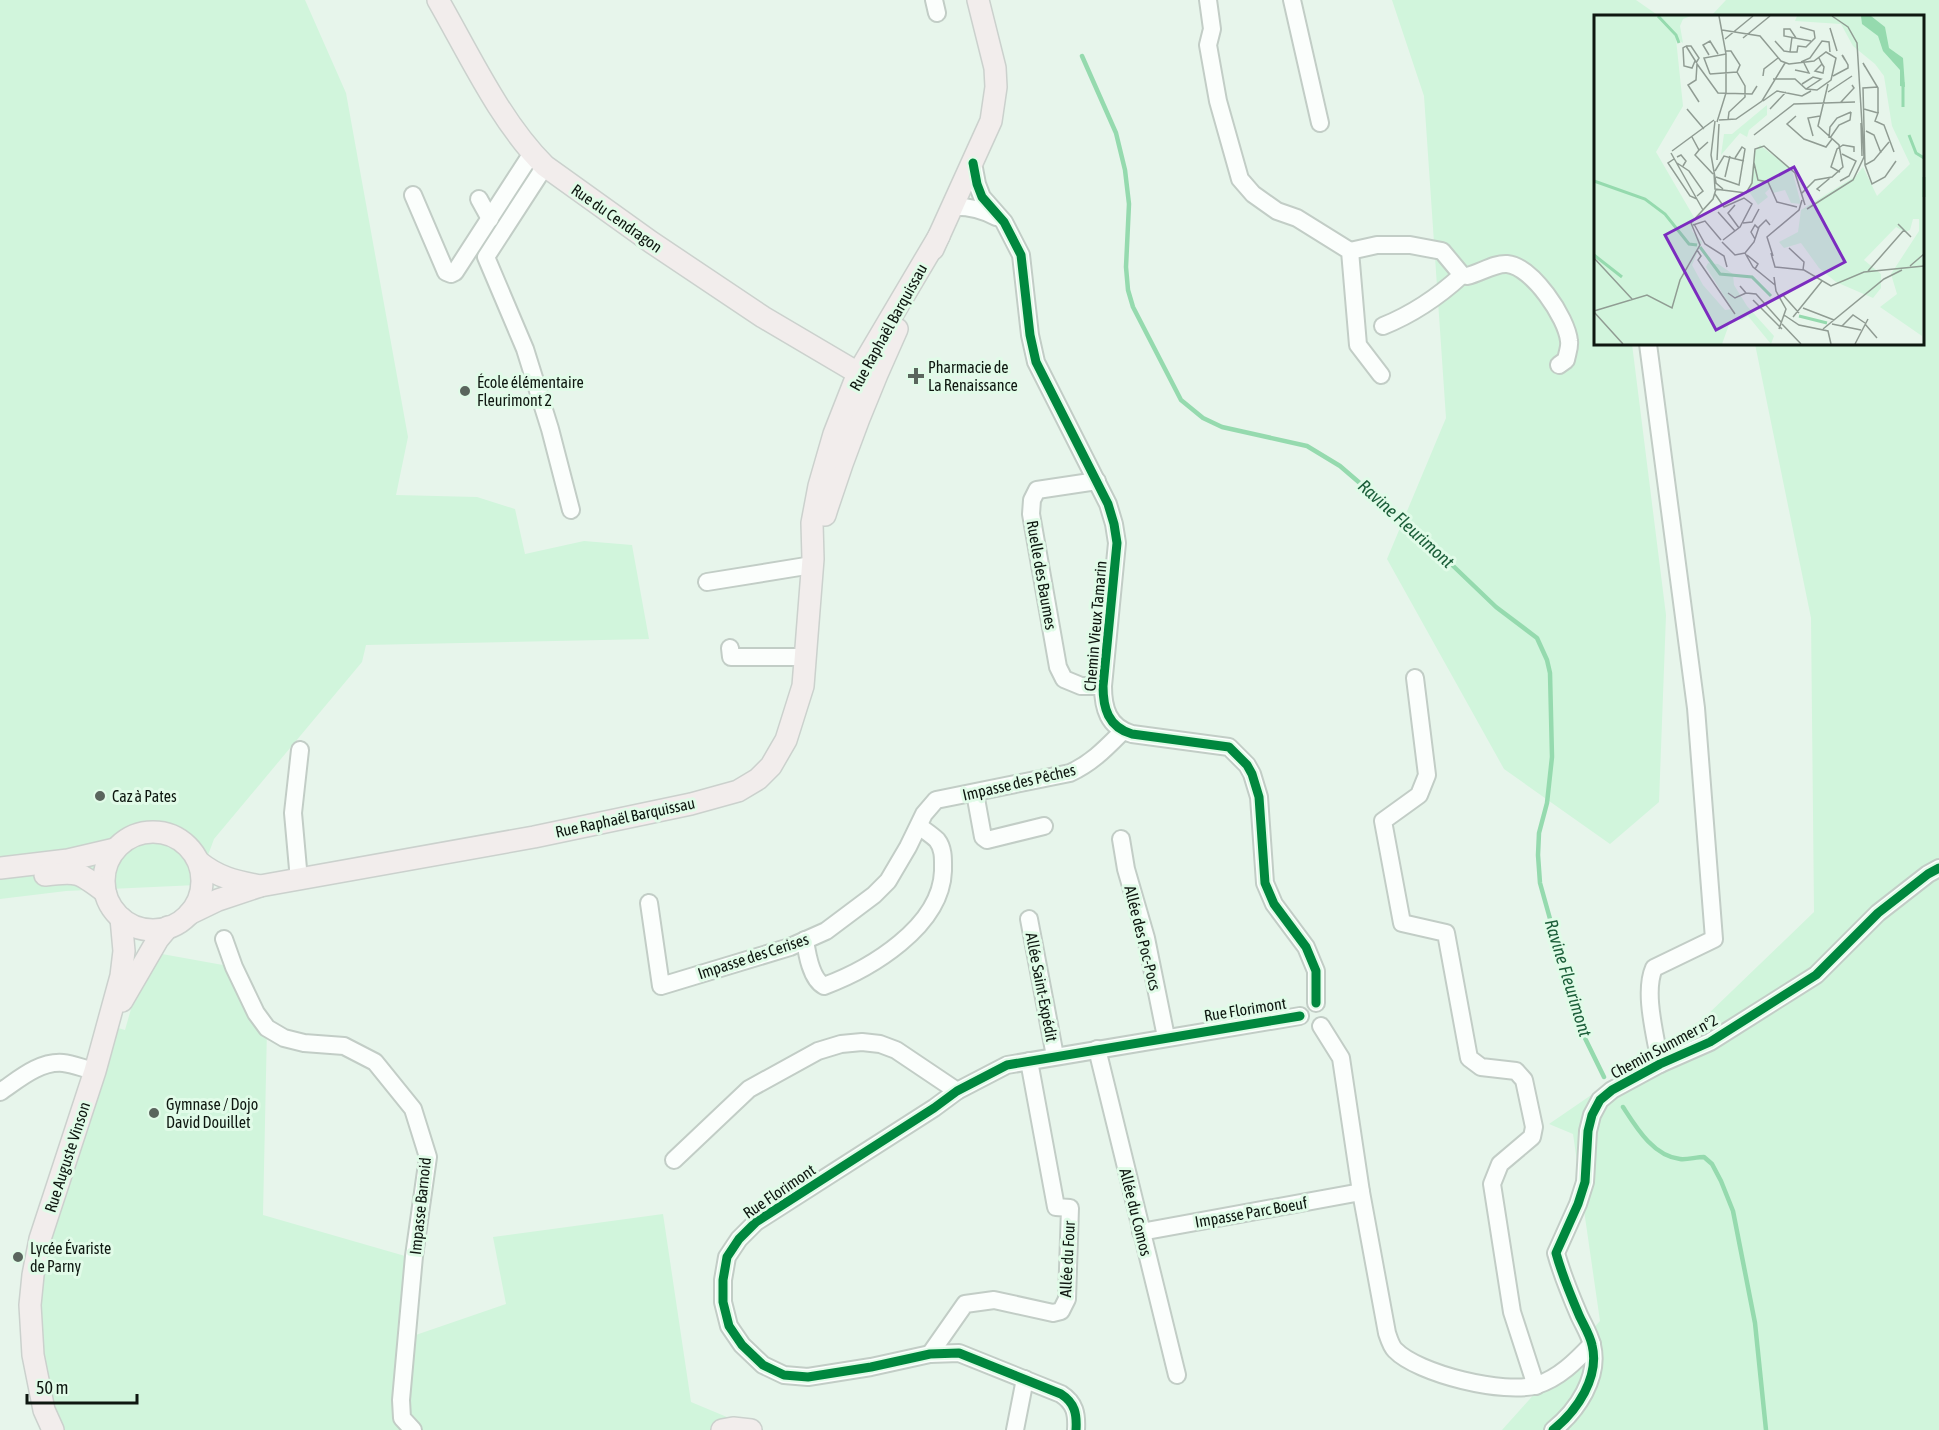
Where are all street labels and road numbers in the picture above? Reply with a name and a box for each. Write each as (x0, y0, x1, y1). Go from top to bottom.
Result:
street label: Rue du Cendragon (568, 180, 666, 257)
street label: Rue Raphaël Barquissau (846, 260, 931, 394)
street label: Ruelle des Baumes (1024, 519, 1061, 631)
street label: Chemin Vieux Tamarin (1080, 560, 1110, 692)
street label: Impasse des Pêches (961, 760, 1078, 805)
street label: Rue Raphaël Barquissau (554, 793, 697, 842)
street label: Allée des Poc-Pocs (1121, 884, 1165, 993)
street label: Impasse des Cerises (695, 929, 811, 983)
street label: Allée Saint-Expédit (1022, 931, 1061, 1044)
street label: Rue Florimont (1203, 994, 1288, 1024)
street label: Chemin Summer n°2 (1607, 1010, 1721, 1082)
street label: Rue Auguste Vinson (41, 1099, 94, 1215)
street label: Impasse Barnoid (406, 1156, 435, 1256)
street label: Rue Florimont (740, 1160, 819, 1222)
street label: Allée du Comos (1116, 1166, 1156, 1258)
street label: Impasse Parc Boeuf (1193, 1193, 1309, 1232)
street label: Allée du Four (1056, 1220, 1078, 1298)

